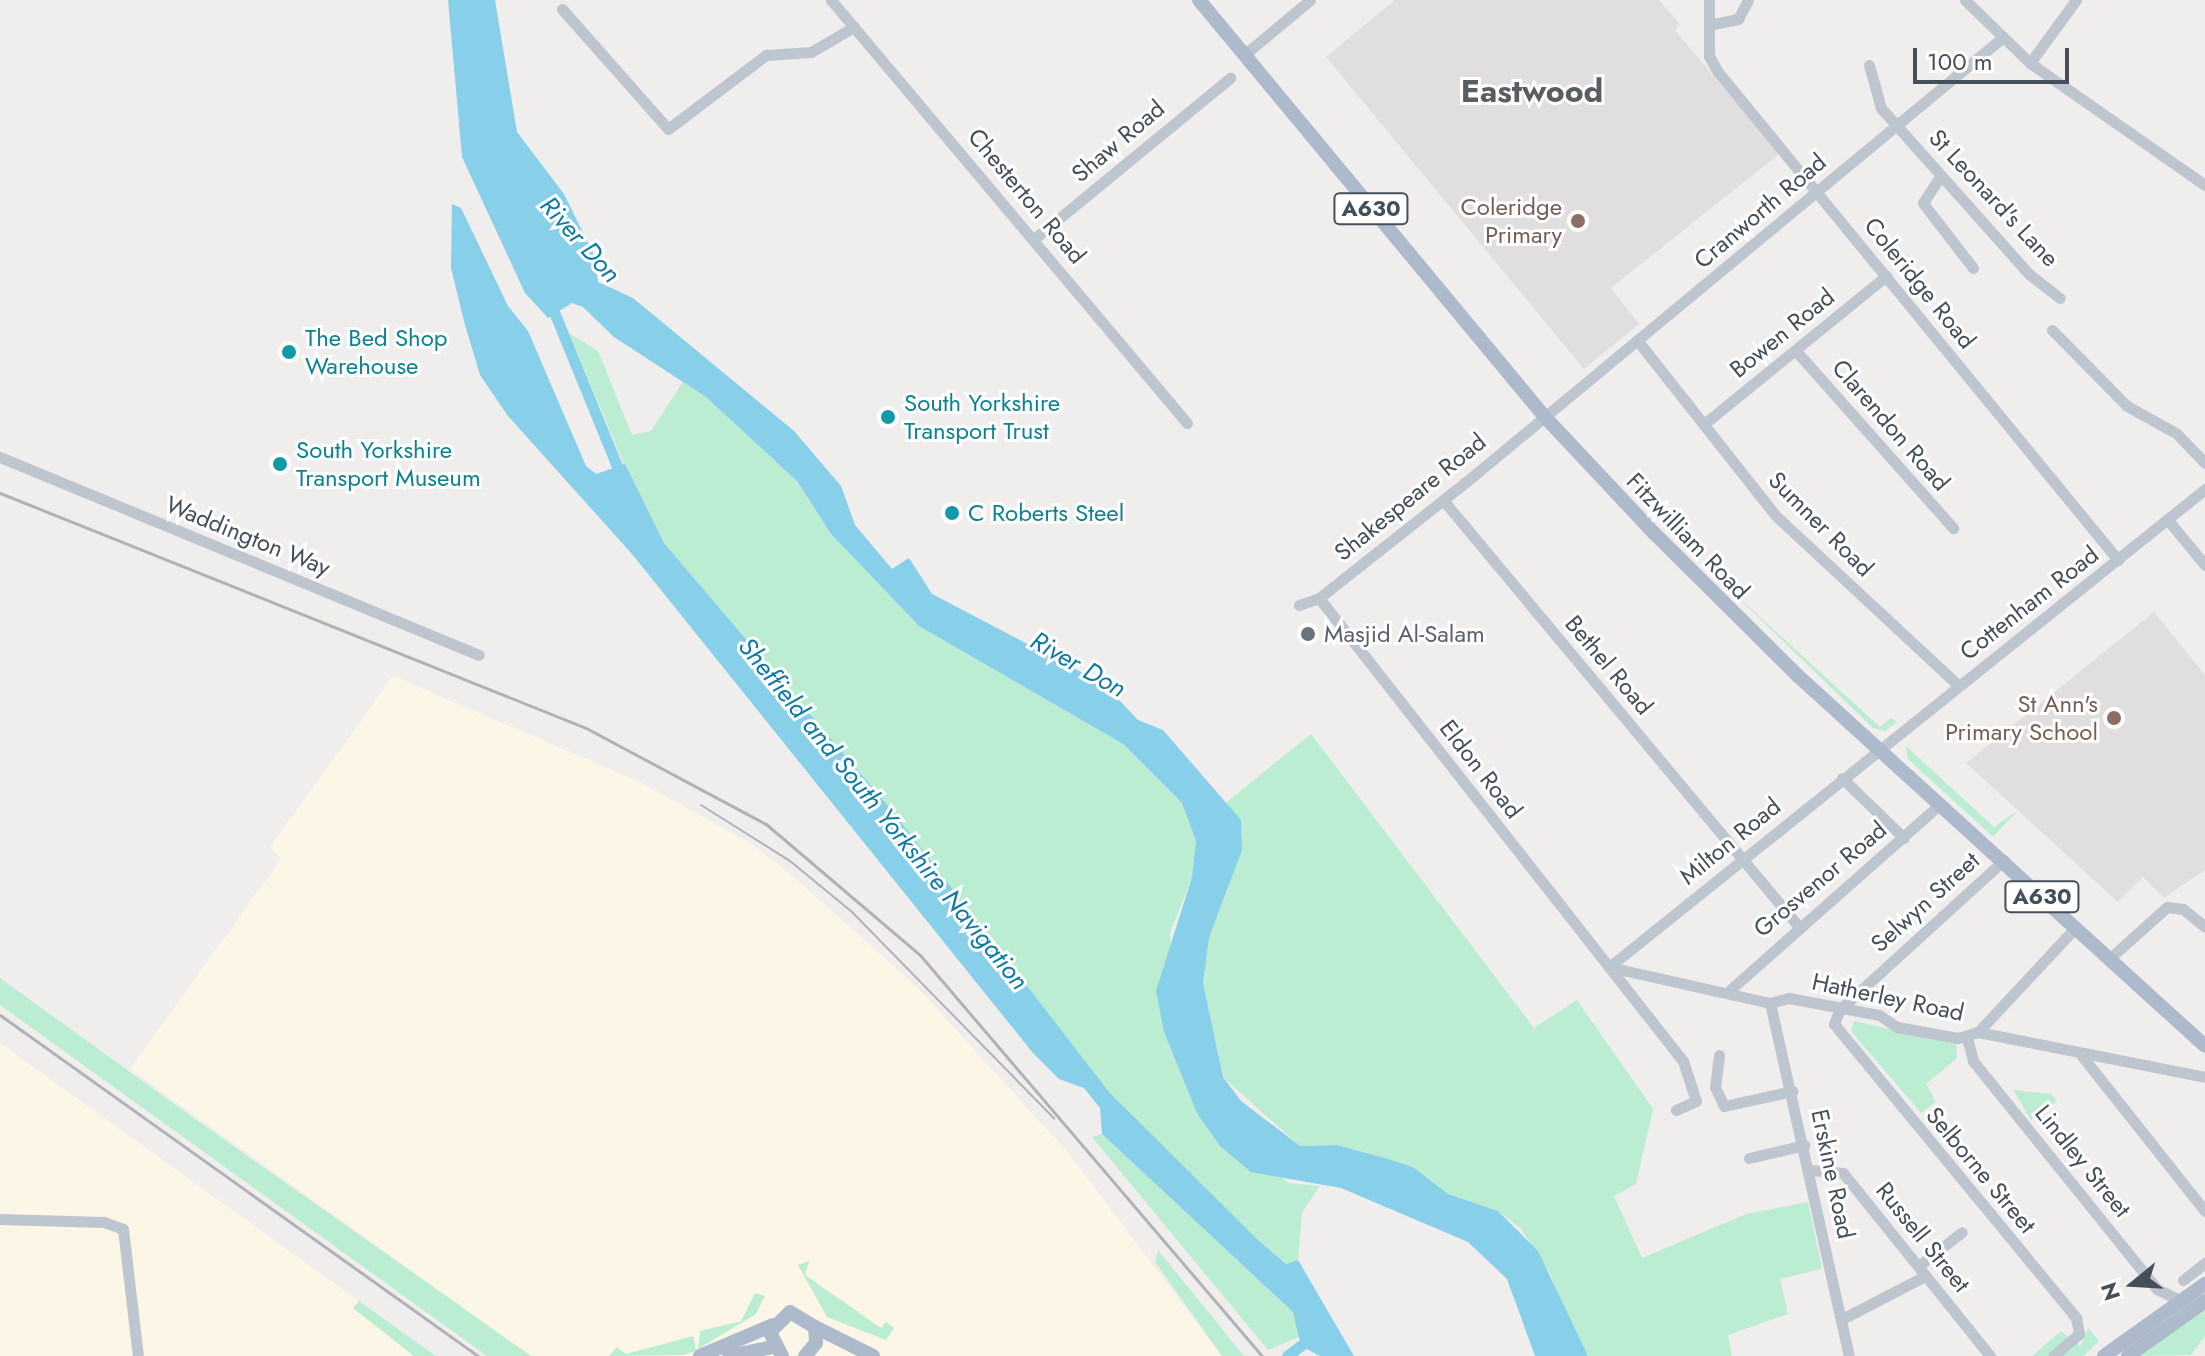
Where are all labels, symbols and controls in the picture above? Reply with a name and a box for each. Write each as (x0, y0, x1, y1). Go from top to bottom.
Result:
scale bar (1917, 32, 2073, 82)
text: 100 m (1927, 44, 1993, 79)
district label: Eastwood (1461, 72, 1603, 110)
street label: Shaw Road (1066, 94, 1170, 188)
street label: Chesterton Road (962, 122, 1092, 270)
street label: St Leonard's Lane (1923, 123, 2065, 273)
street label: Cranworth Road (1688, 147, 1832, 275)
water label: River Don (533, 191, 627, 289)
road number: A630 (1333, 191, 1409, 227)
place label: Coleridge Primary (1460, 193, 1562, 249)
marker: Coleridge Primary (1569, 212, 1587, 230)
street label: Coleridge Road (1858, 212, 1982, 354)
street label: Bowen Road (1724, 282, 1840, 384)
place label: The Bed Shop Warehouse (305, 324, 447, 380)
marker: The Bed Shop Warehouse (280, 343, 298, 361)
street label: Clarendon Road (1826, 353, 1956, 497)
place label: South Yorkshire Transport Trust (904, 389, 1060, 445)
marker: South Yorkshire Transport Trust (879, 408, 897, 426)
street label: Shakespeare Road (1329, 427, 1491, 567)
place label: South Yorkshire Transport Museum (296, 436, 481, 492)
marker: South Yorkshire Transport Museum (271, 455, 289, 473)
street label: Sumner Road (1763, 466, 1879, 582)
street label: Fitzwilliam Road (1621, 467, 1755, 605)
street label: Waddington Way (162, 490, 334, 582)
place label: C Roberts Steel (968, 499, 1124, 527)
marker: C Roberts Steel (943, 504, 961, 522)
street label: Cottenham Road (1954, 540, 2104, 666)
street label: Bethel Road (1559, 609, 1659, 721)
place label: Masjid Al-Salam (1324, 620, 1485, 648)
water label: River Don (1025, 625, 1131, 705)
marker: Masjid Al-Salam (1299, 625, 1317, 643)
water label: Sheffield and South Yorkshire Navigation (731, 632, 1035, 996)
place label: St Ann's Primary School (1945, 690, 2098, 746)
marker: St Ann's Primary School (2105, 709, 2123, 727)
street label: Eldon Road (1434, 714, 1528, 824)
street label: Milton Road (1674, 792, 1786, 890)
street label: Grosvenor Road (1748, 815, 1892, 943)
street label: Selwyn Street (1865, 846, 1985, 958)
road number: A630 (2004, 879, 2080, 915)
street label: Hatherley Road (1809, 967, 1967, 1027)
street label: Lindley Street (2029, 1099, 2137, 1223)
street label: Selborne Street (1920, 1101, 2042, 1239)
street label: Erskine Road (1805, 1107, 1861, 1241)
street label: Russell Street (1870, 1176, 1976, 1298)
north arrow (2093, 1244, 2173, 1324)
text: N (2092, 1278, 2128, 1305)

